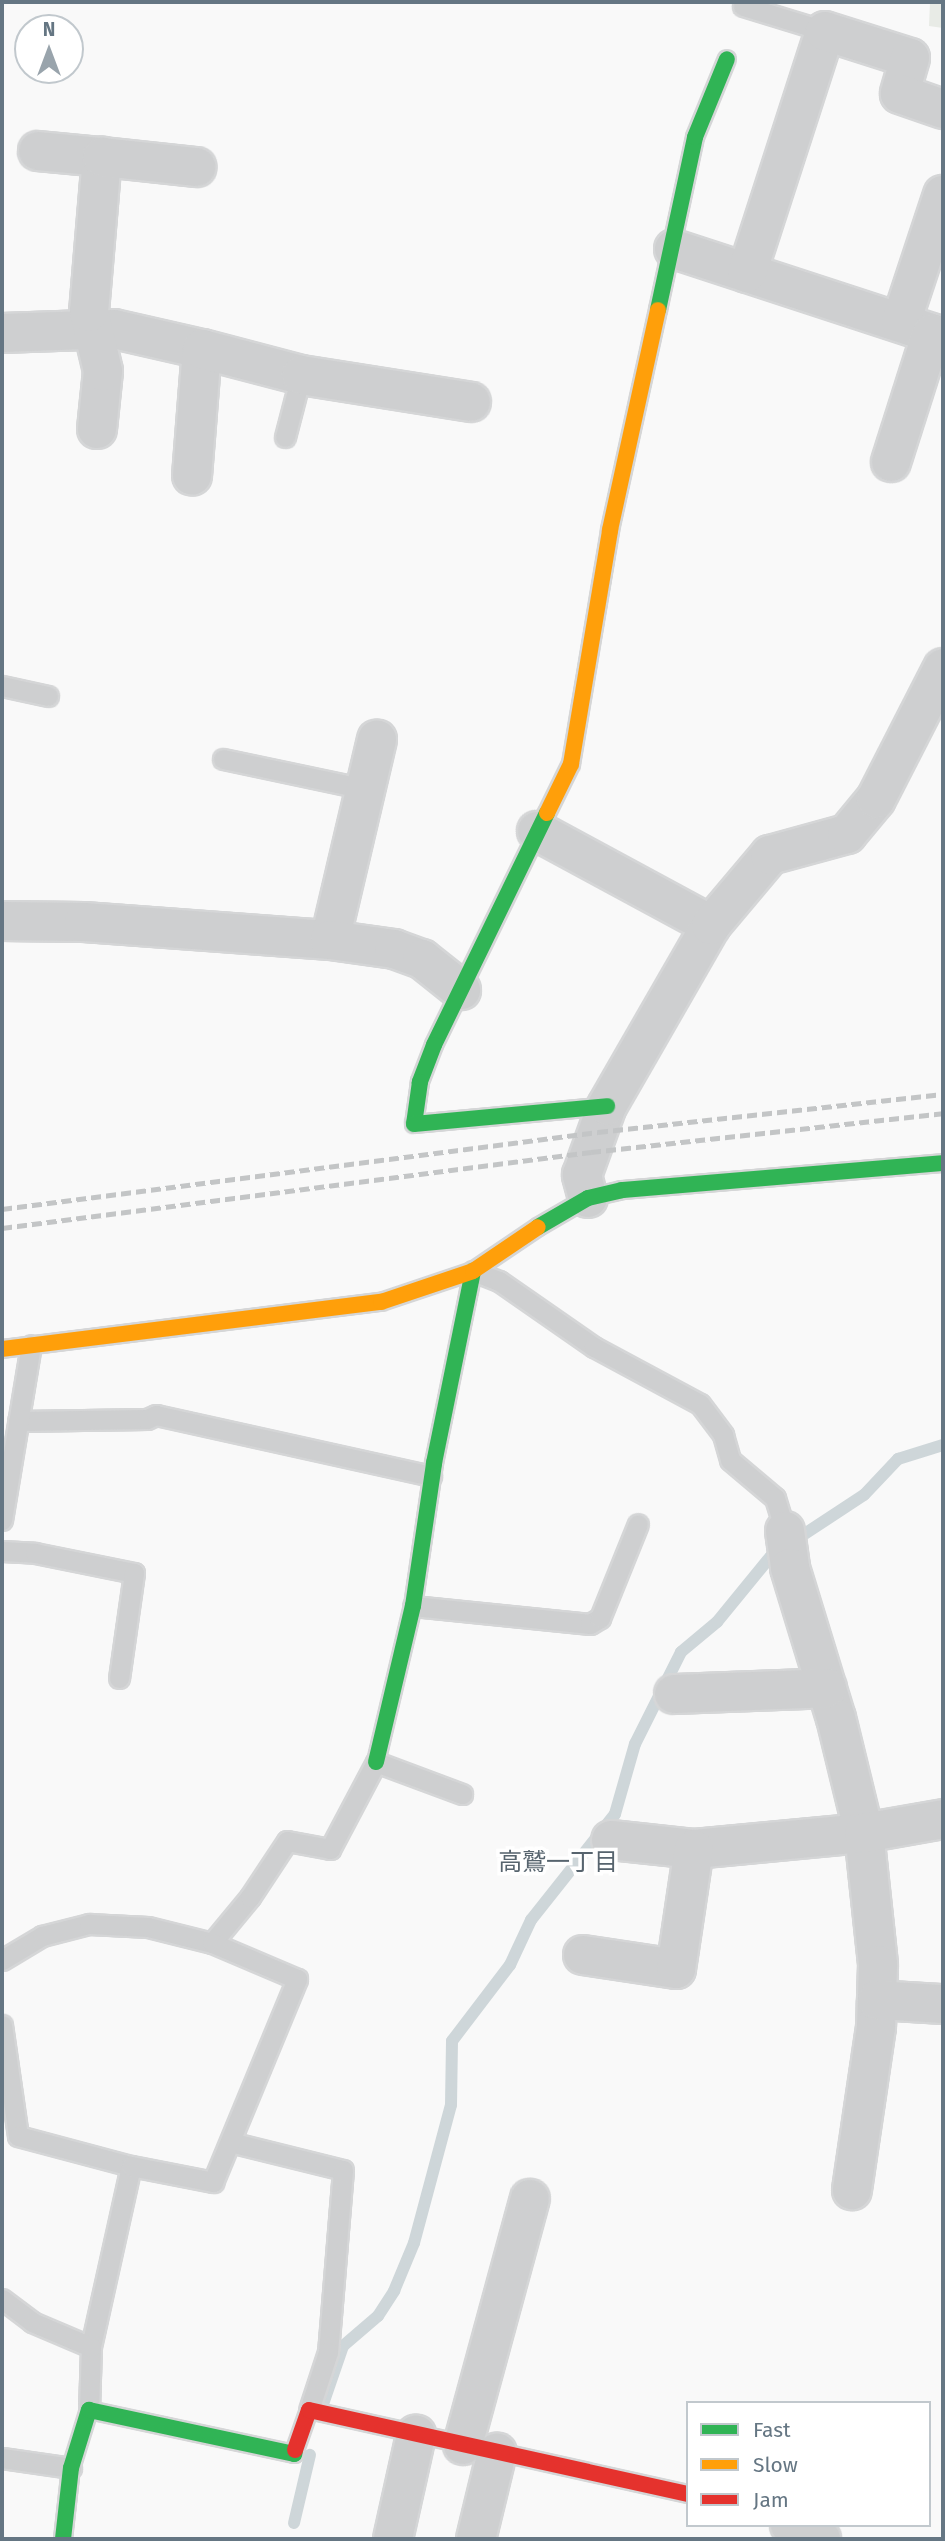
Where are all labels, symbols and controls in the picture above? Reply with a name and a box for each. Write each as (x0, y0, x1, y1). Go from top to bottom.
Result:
north arrow (14, 14, 84, 84)
text: N (43, 18, 55, 41)
district label: 高鷲一丁目 (498, 1849, 618, 1877)
legend (686, 2401, 931, 2527)
text: Fast (753, 2417, 791, 2443)
text: Slow (753, 2452, 798, 2478)
text: Jam (753, 2487, 789, 2513)

